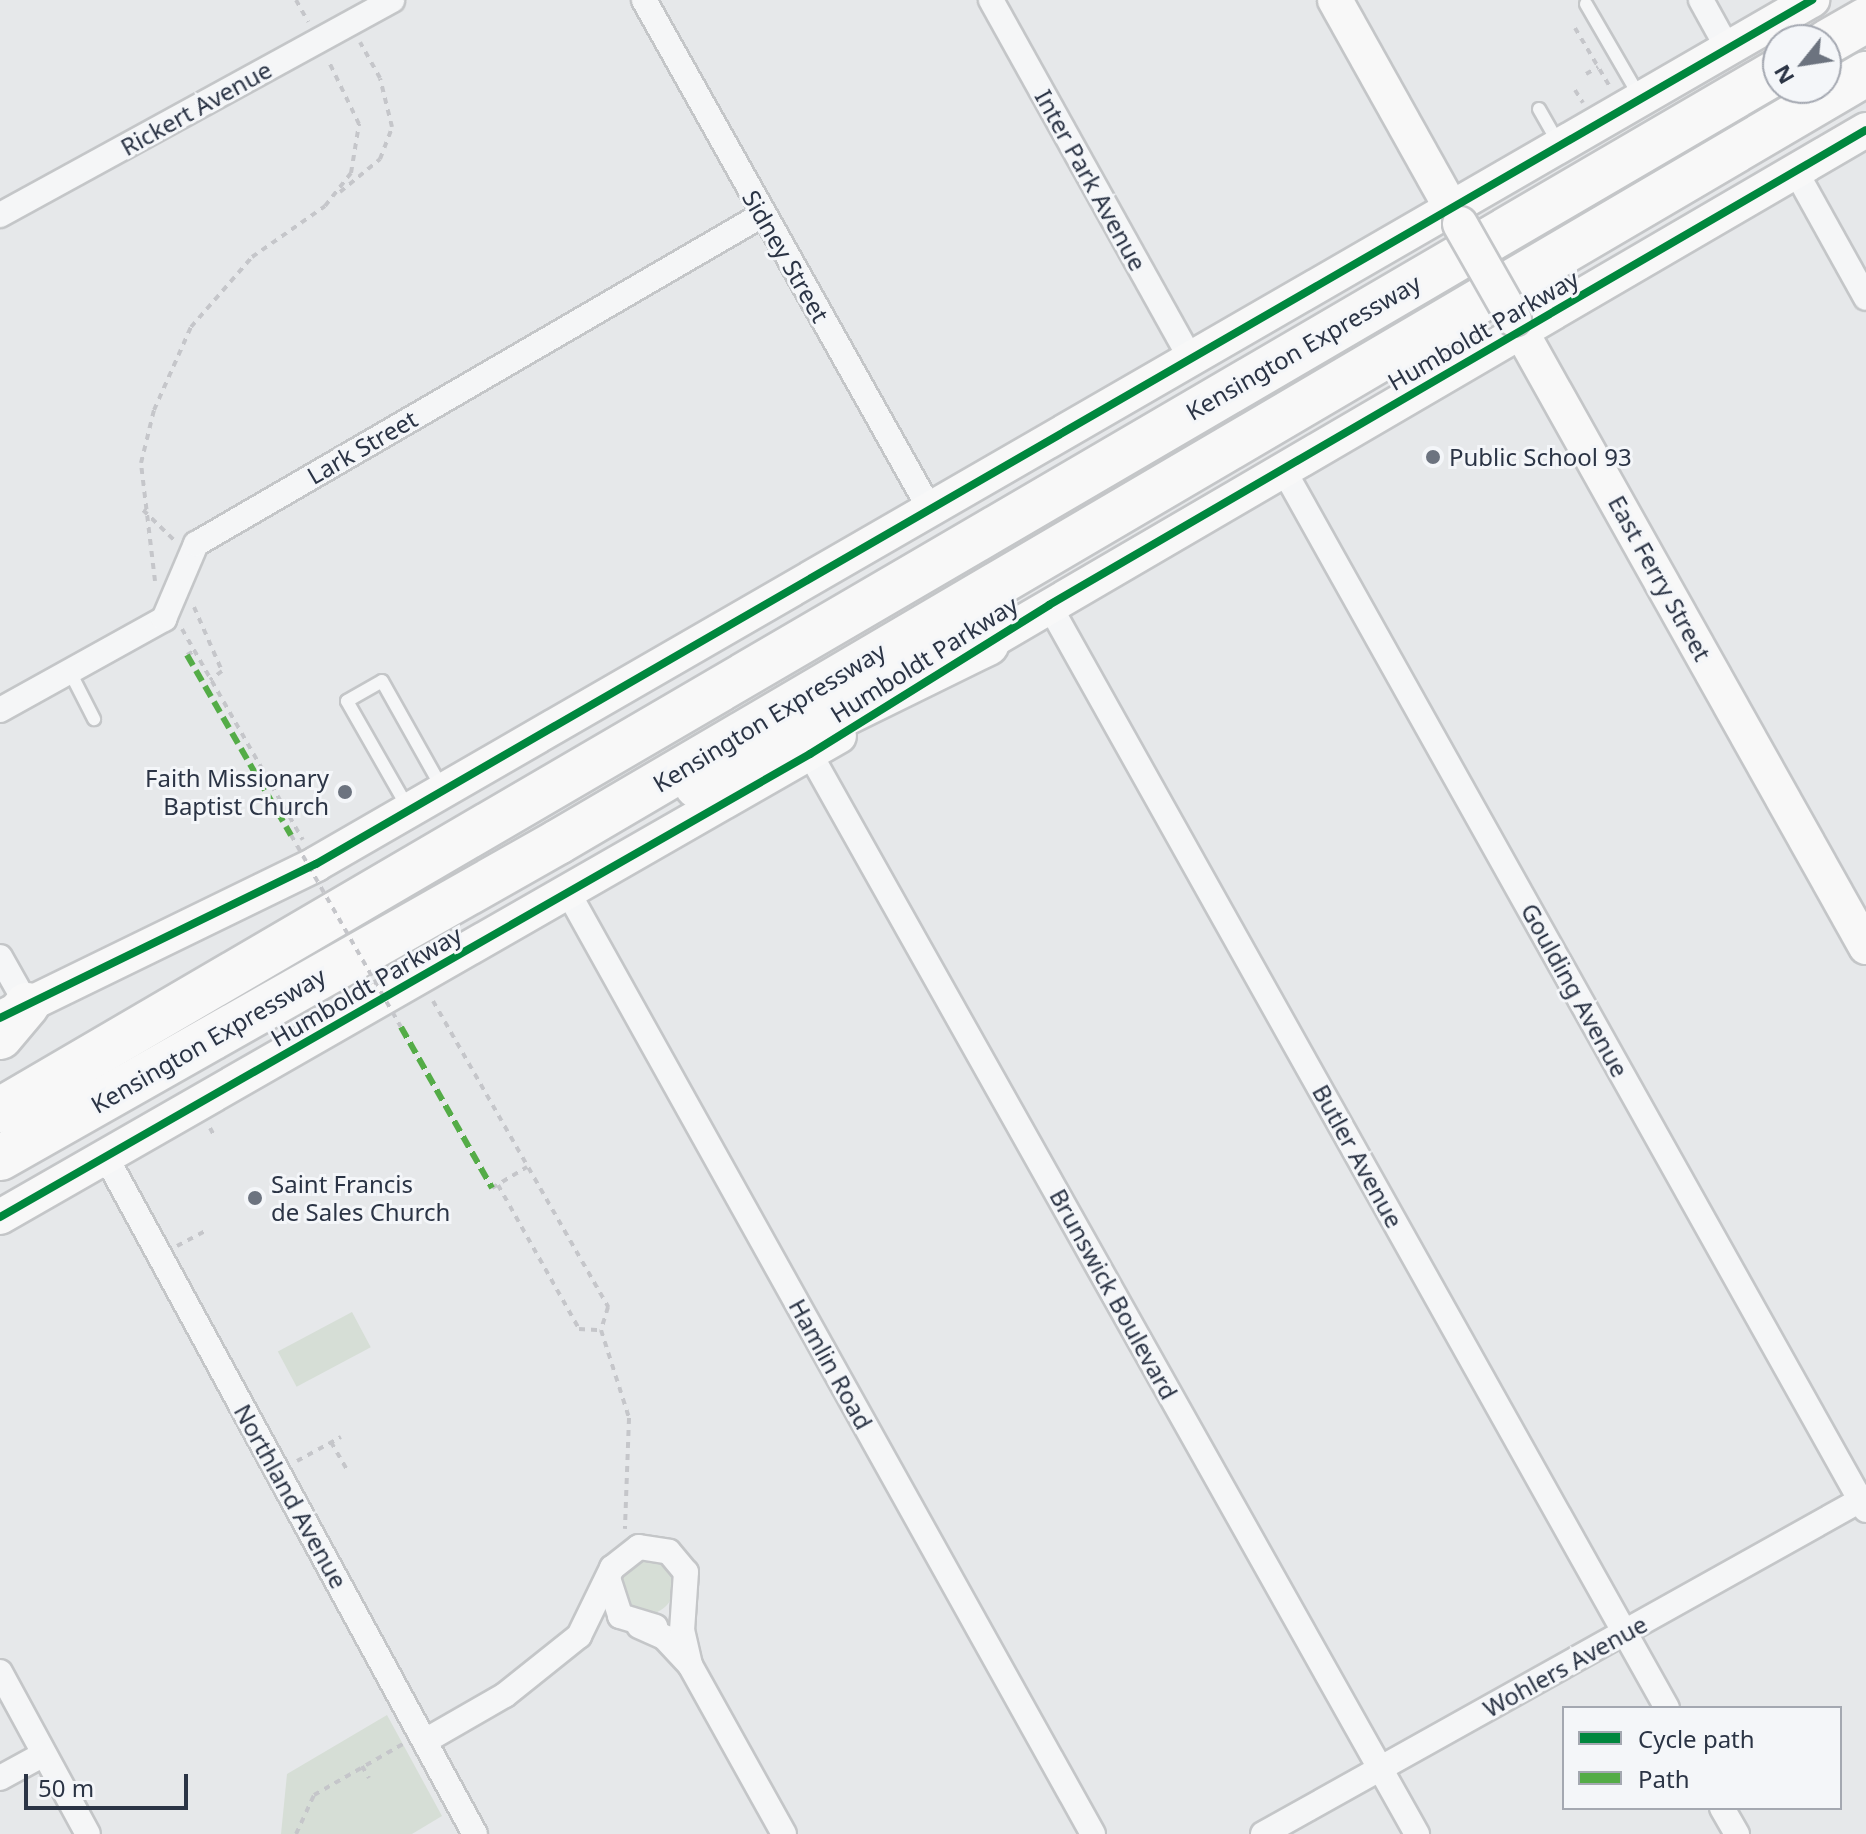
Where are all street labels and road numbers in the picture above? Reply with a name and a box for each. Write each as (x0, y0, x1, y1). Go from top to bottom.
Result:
street label: Rickert Avenue (116, 55, 276, 161)
street label: Inter Park Avenue (1029, 84, 1153, 276)
street label: Sidney Street (737, 185, 835, 327)
street label: Humboldt Parkway (1382, 264, 1584, 396)
street label: Kensington Expressway (1181, 268, 1425, 426)
street label: Lark Street (302, 404, 422, 490)
street label: East Ferry Street (1603, 490, 1717, 666)
street label: Humboldt Parkway (825, 590, 1023, 728)
street label: Kensington Expressway (648, 636, 890, 798)
street label: Goulding Avenue (1515, 898, 1635, 1082)
street label: Humboldt Parkway (265, 920, 467, 1052)
street label: Kensington Expressway (86, 961, 330, 1119)
street label: Butler Avenue (1307, 1079, 1409, 1233)
street label: Brunswick Boulevard (1044, 1184, 1184, 1404)
street label: Hamlin Road (783, 1294, 879, 1434)
street label: Northland Avenue (228, 1399, 354, 1593)
street label: Wohlers Avenue (1478, 1609, 1652, 1723)

